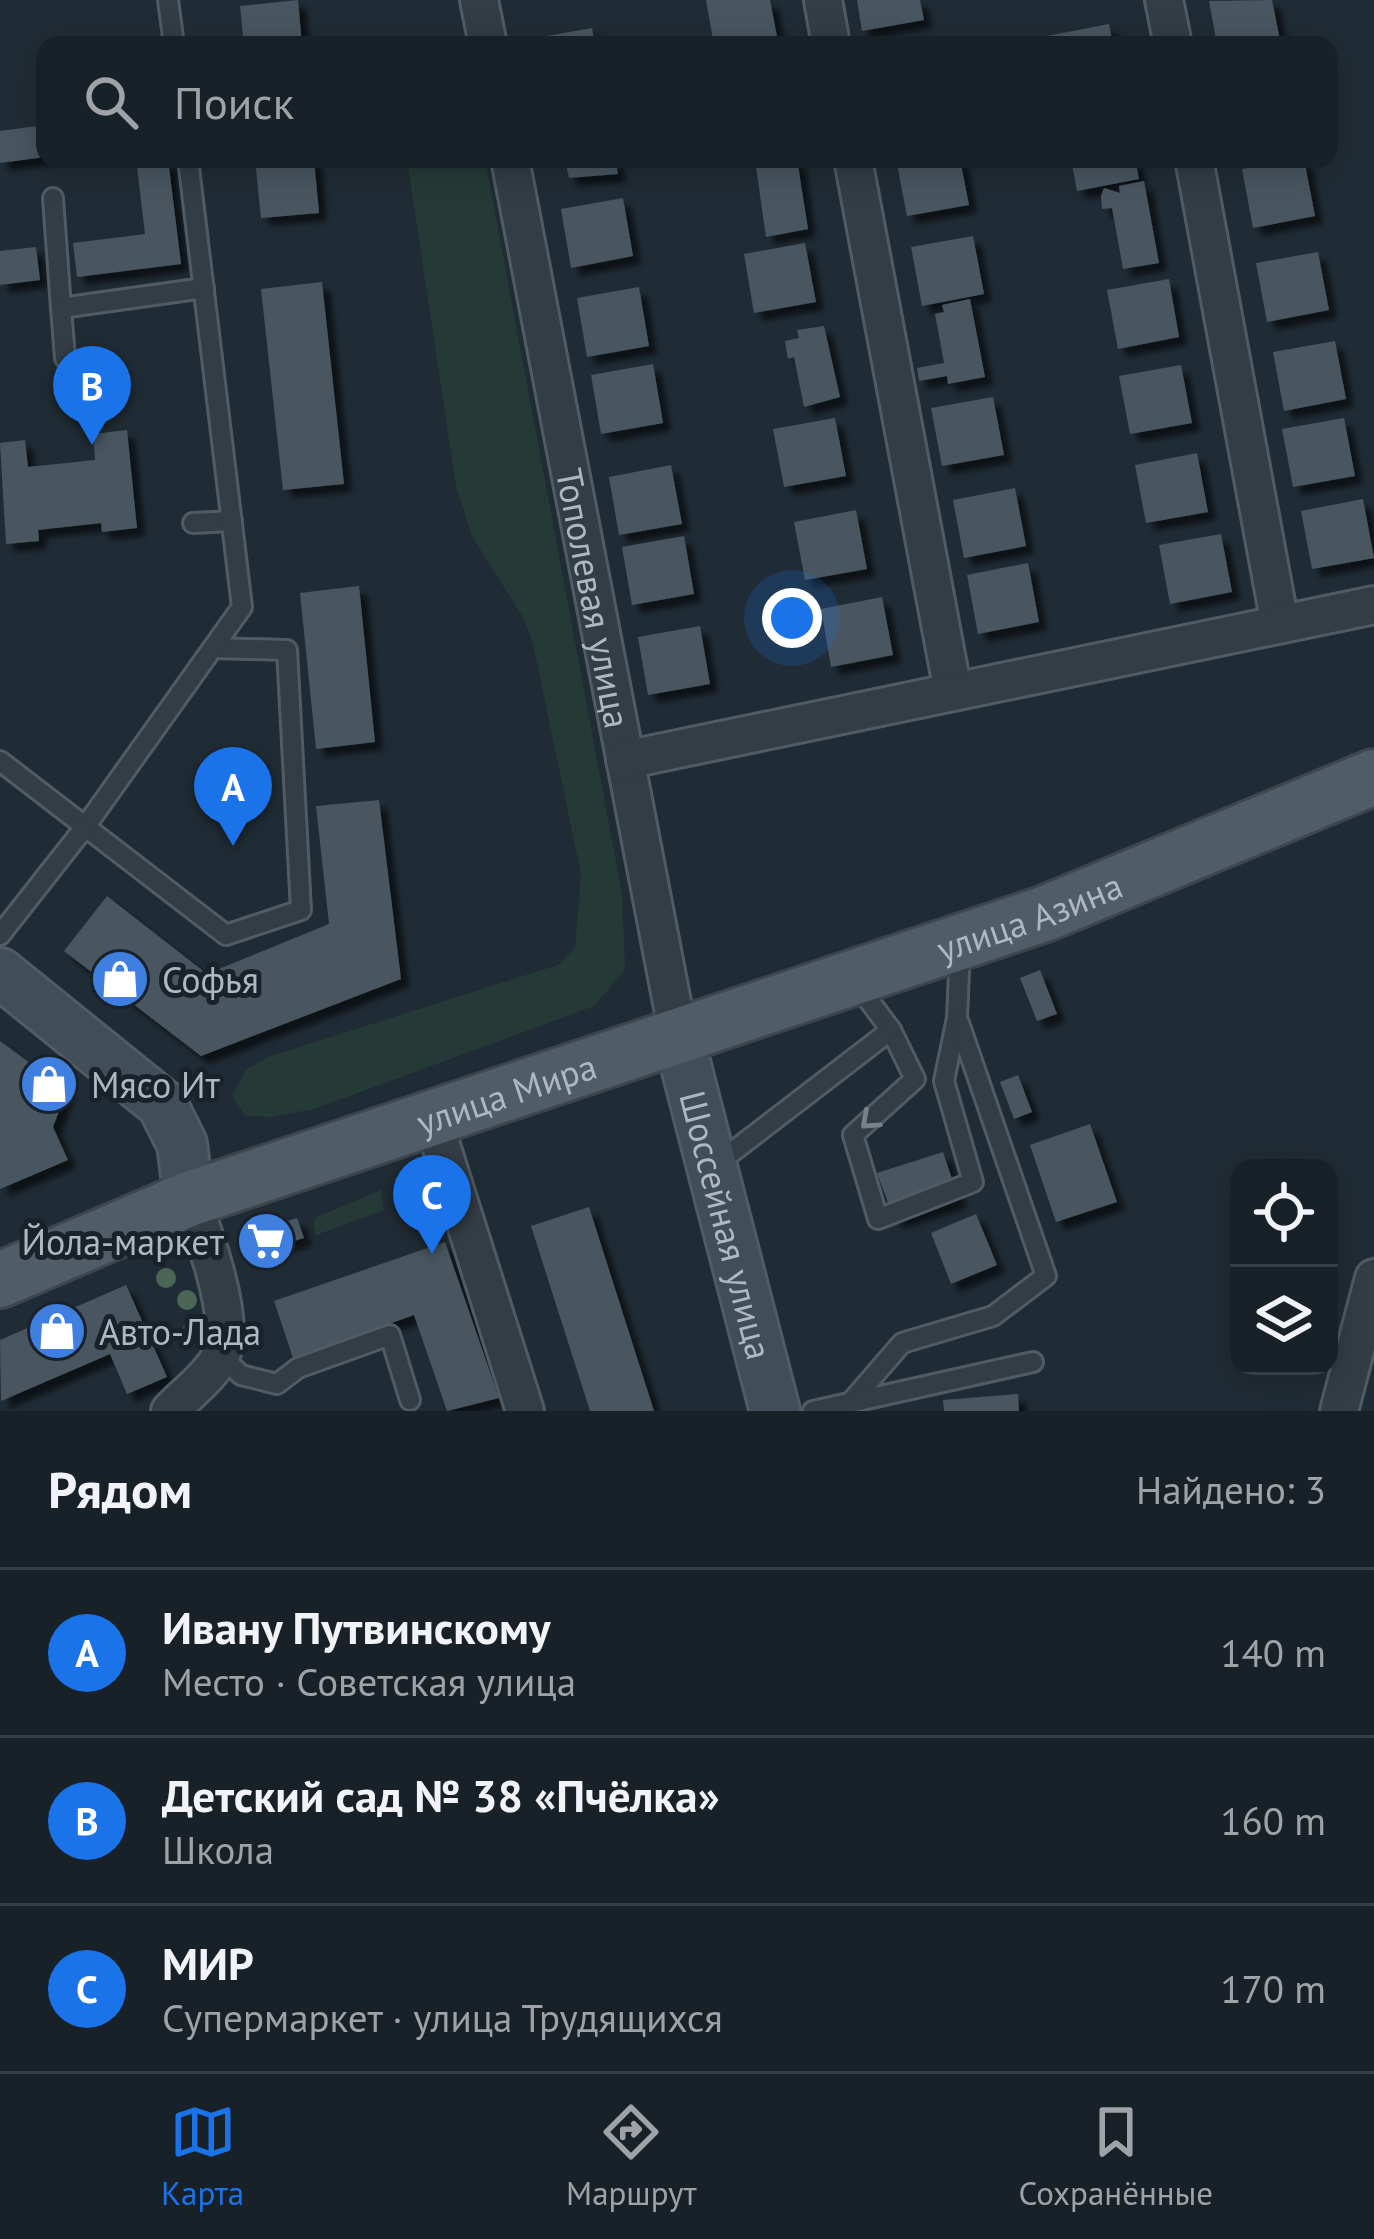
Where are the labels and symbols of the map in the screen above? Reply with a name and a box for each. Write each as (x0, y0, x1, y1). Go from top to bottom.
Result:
pin: B (53, 346, 131, 445)
street label: Тополевая улица (546, 464, 642, 732)
your location (762, 588, 822, 648)
pin: A (194, 747, 272, 846)
street label: улица Азина (930, 861, 1129, 972)
shop icon: Софья (89, 948, 151, 1010)
place label: Софья (162, 956, 259, 1003)
street label: улица Мира (410, 1041, 602, 1145)
shop icon: Мясо Ит (18, 1053, 80, 1115)
place label: Мясо Ит (91, 1061, 220, 1108)
street label: Шоссейная улица (670, 1086, 784, 1364)
one-way arrow (861, 1107, 882, 1128)
pin: C (393, 1155, 471, 1254)
supermarket icon: Йола-маркет (235, 1210, 297, 1272)
place label: Йола-маркет (21, 1218, 225, 1265)
shop icon: Авто-Лада (26, 1300, 88, 1362)
place label: Авто-Лада (99, 1308, 261, 1355)

